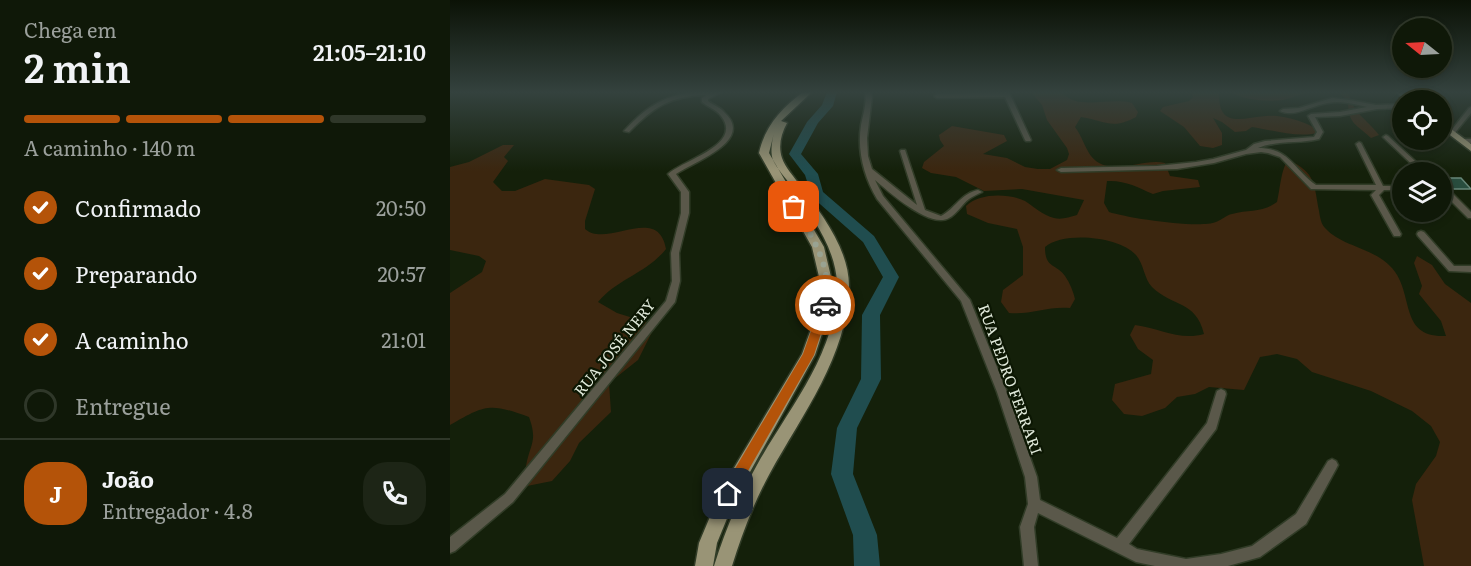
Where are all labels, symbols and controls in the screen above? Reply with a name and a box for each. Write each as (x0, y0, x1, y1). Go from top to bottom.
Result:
text: Chega em (24, 14, 117, 44)
north arrow (1392, 18, 1452, 78)
map controls (1392, 18, 1452, 222)
text: 21:05–21:10 (313, 35, 426, 68)
text: 2 min (24, 37, 131, 95)
button: locate (1392, 90, 1452, 150)
text: A caminho · 140 m (24, 132, 195, 162)
button: layers (1392, 162, 1452, 222)
pin (768, 181, 819, 232)
icon: bag (777, 190, 810, 223)
icon: check (24, 191, 57, 224)
text: Confirmado (75, 191, 201, 224)
text: 20:50 (376, 192, 426, 222)
icon: check (24, 257, 57, 290)
text: Preparando (75, 257, 197, 290)
text: 20:57 (377, 258, 426, 288)
courier (795, 275, 855, 335)
icon: car (809, 289, 842, 322)
street label: RUA JOSÉ NERY (568, 293, 660, 400)
street label: RUA PEDRO FERRARI (973, 301, 1049, 457)
icon: check (24, 323, 57, 356)
text: A caminho (75, 323, 189, 356)
text: 21:01 (381, 324, 426, 354)
text: Entregue (75, 389, 171, 422)
text: João (102, 462, 154, 495)
button: phone (363, 462, 426, 525)
pin (702, 468, 753, 519)
text: J (49, 477, 62, 510)
icon: home (711, 477, 744, 510)
text: Entregador · 4.8 (102, 495, 253, 525)

